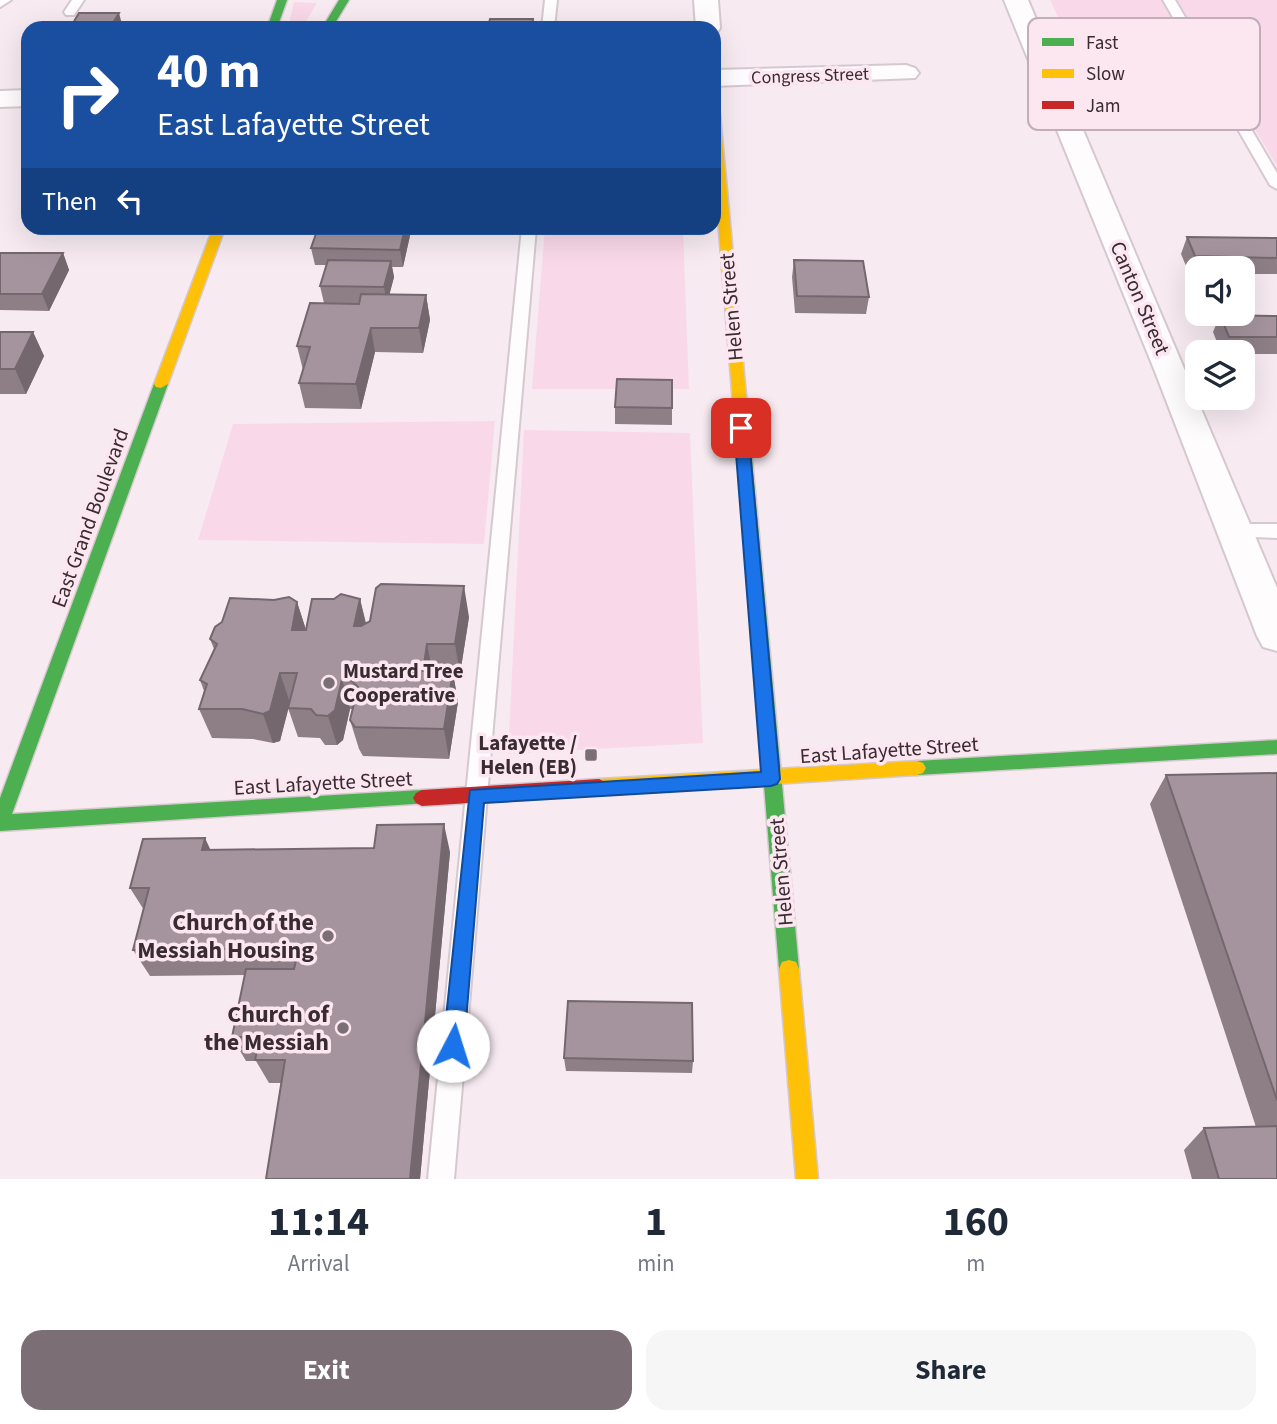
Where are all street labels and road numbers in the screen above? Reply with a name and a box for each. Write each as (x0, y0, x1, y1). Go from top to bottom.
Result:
street label: Congress Street (751, 61, 869, 91)
street label: Canton Street (1103, 237, 1177, 359)
street label: Helen Street (711, 252, 751, 362)
street label: East Grand Boulevard (44, 424, 136, 612)
street label: East Lafayette Street (799, 729, 979, 771)
street label: East Lafayette Street (233, 763, 413, 803)
street label: Helen Street (761, 817, 801, 927)

